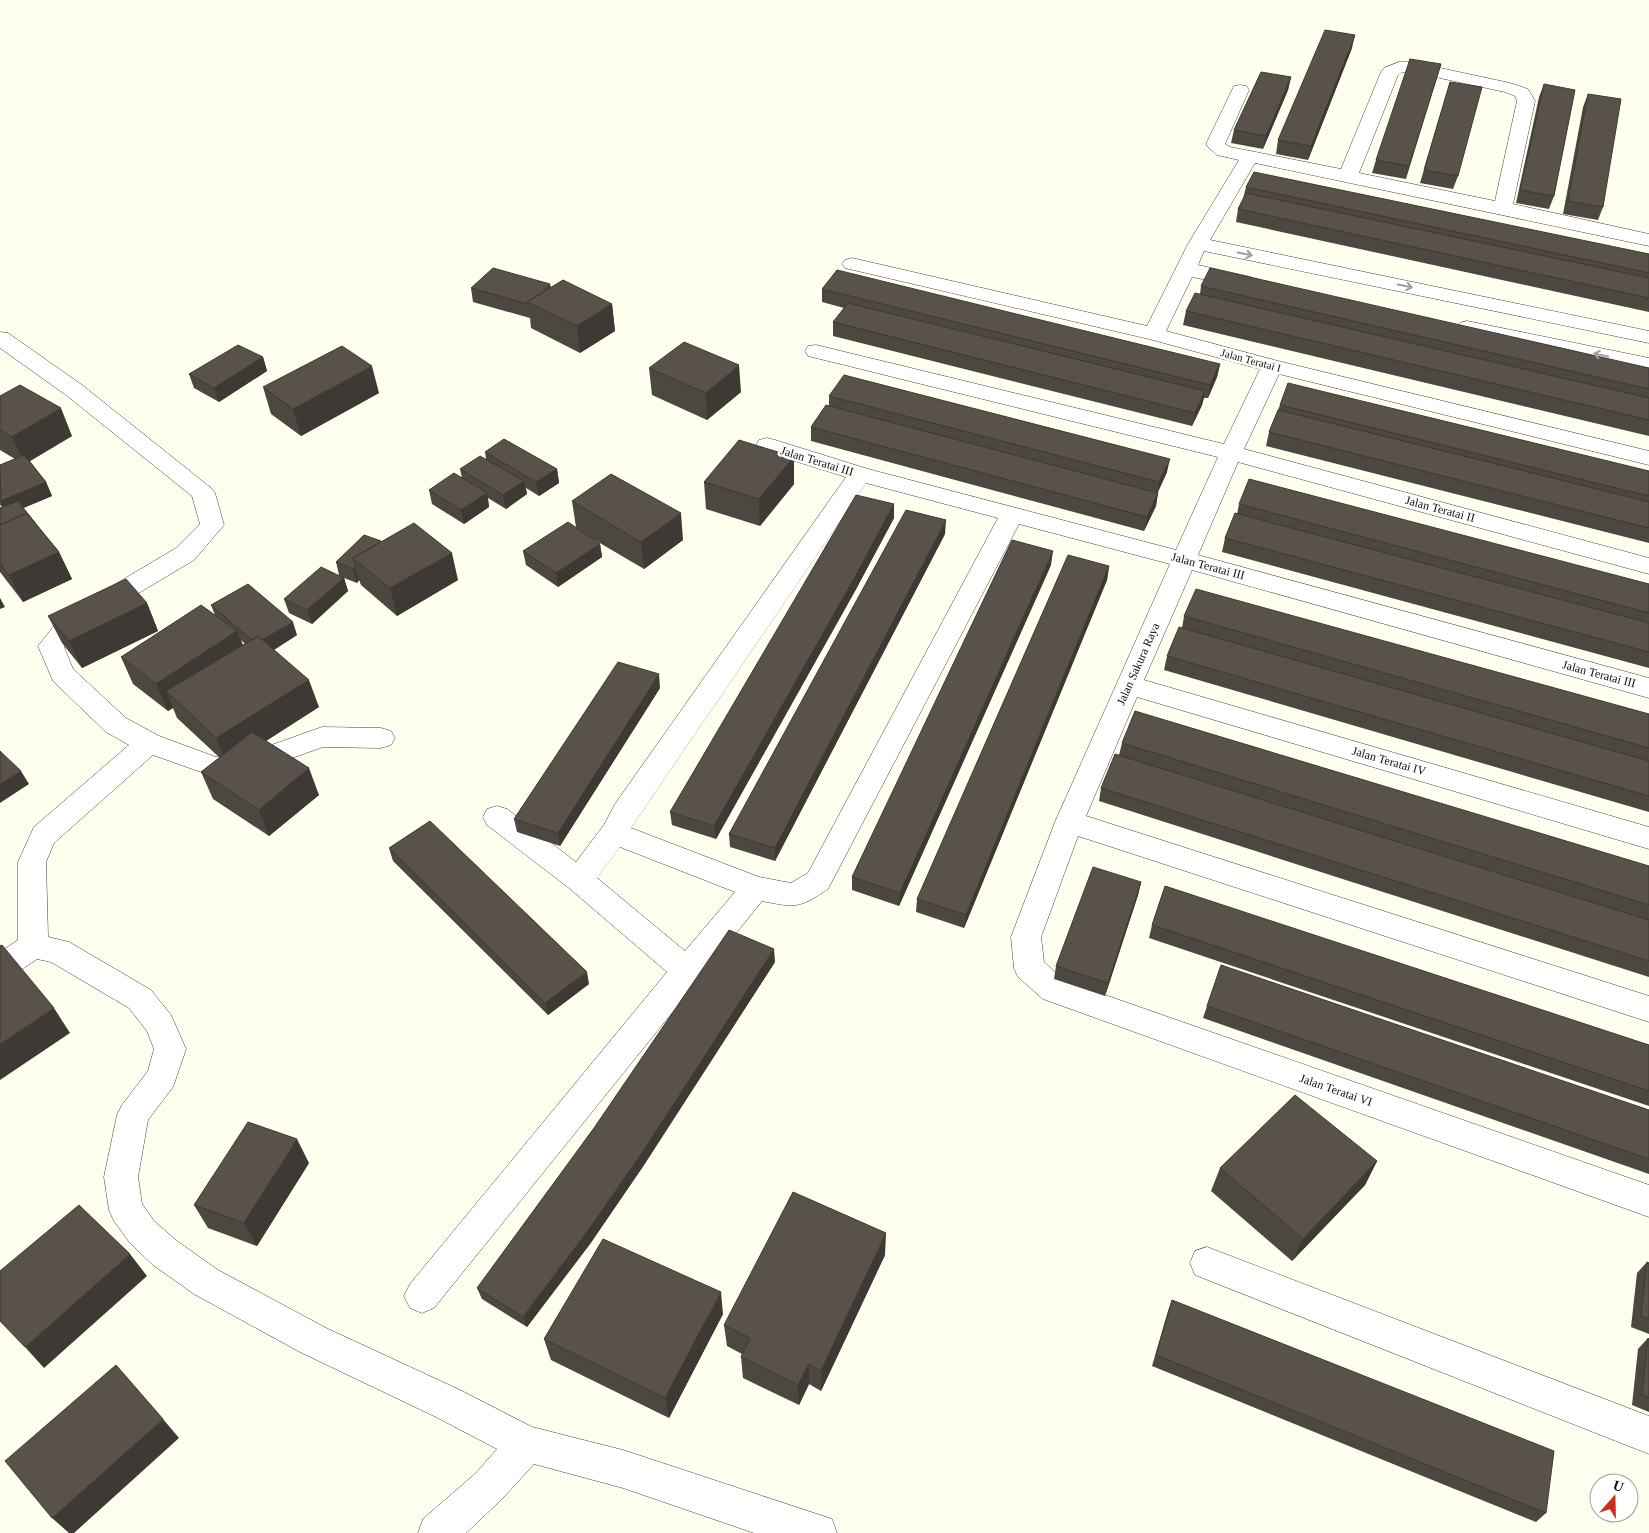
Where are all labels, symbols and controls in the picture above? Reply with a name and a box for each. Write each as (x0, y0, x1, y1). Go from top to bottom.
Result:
one-way arrow (1237, 249, 1253, 259)
one-way arrow (1396, 282, 1412, 292)
street label: Jalan Teratai I (1220, 346, 1283, 374)
one-way arrow (1594, 350, 1610, 359)
street label: Jalan Teratai III (779, 443, 855, 479)
street label: Jalan Teratai II (1404, 493, 1476, 525)
street label: Jalan Teratai III (1170, 549, 1246, 583)
street label: Jalan Sakura Raya (1114, 620, 1163, 707)
street label: Jalan Teratai III (1561, 657, 1637, 691)
street label: Jalan Teratai IV (1350, 744, 1428, 778)
street label: Jalan Teratai VI (1298, 1071, 1374, 1109)
north arrow (1589, 1473, 1639, 1523)
text: U (1611, 1477, 1626, 1495)

